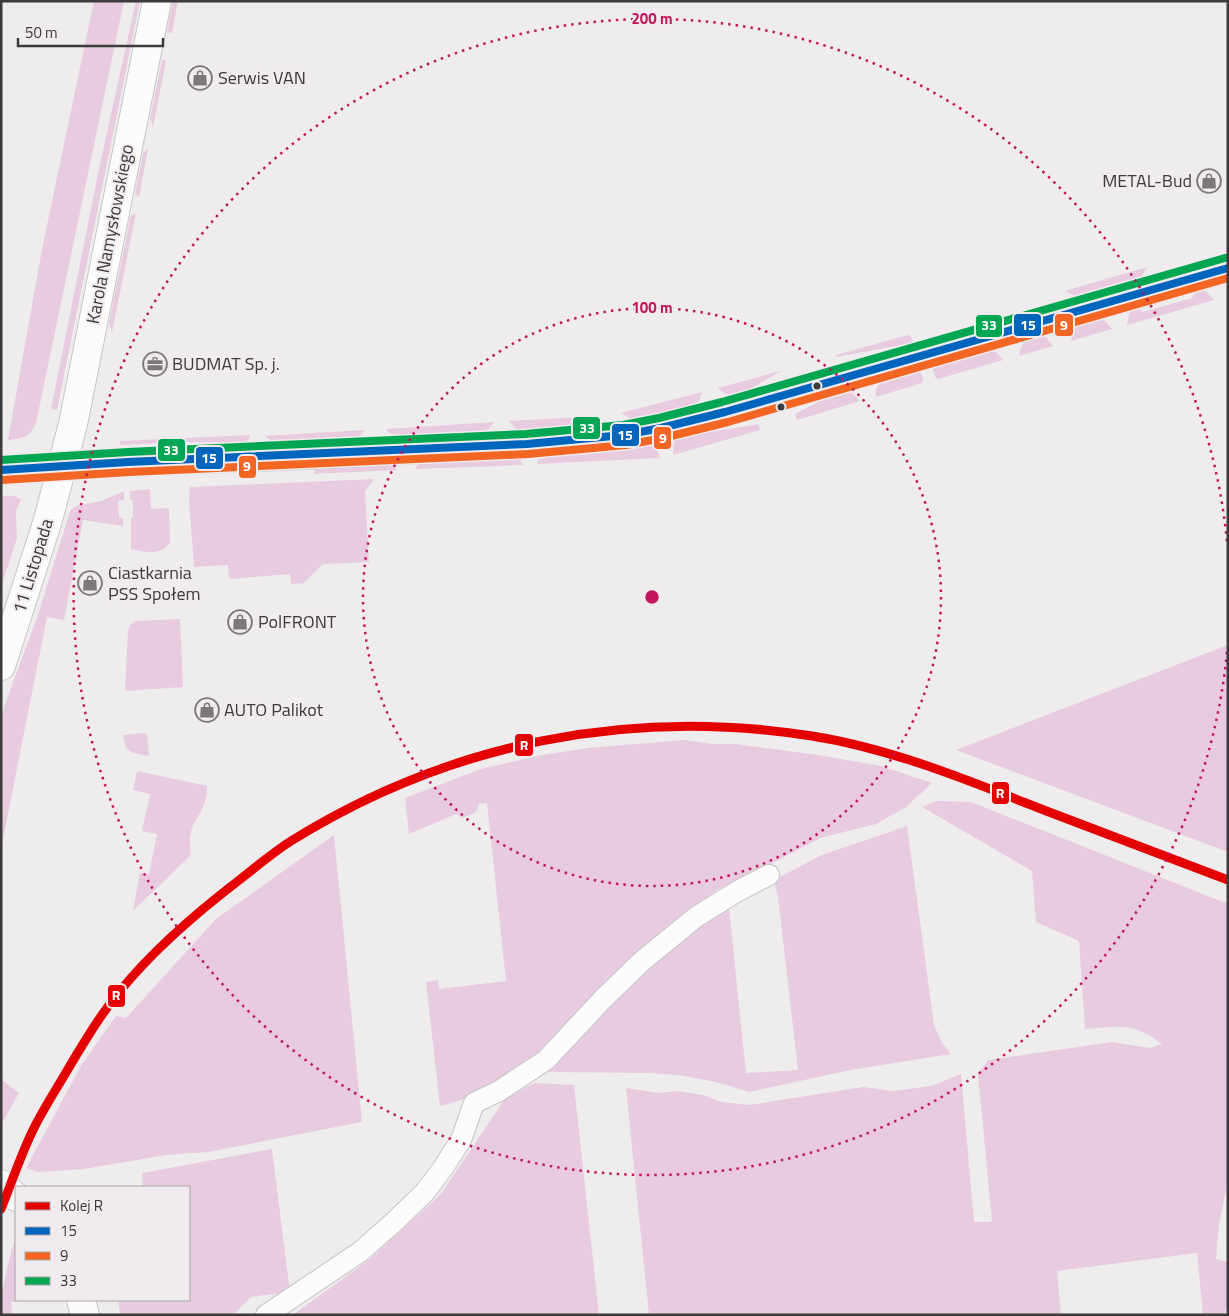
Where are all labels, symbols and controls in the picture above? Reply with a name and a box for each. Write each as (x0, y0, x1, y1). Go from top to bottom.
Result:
text: 200 m (631, 7, 673, 30)
scale bar (18, 15, 162, 47)
text: 50 m (25, 21, 58, 44)
place label: Serwis VAN (218, 64, 306, 91)
shop icon: Serwis VAN (187, 65, 213, 91)
street label: Karola Namysłowskiego (79, 142, 140, 326)
place label: METAL-Bud (1102, 167, 1192, 194)
shop icon: METAL-Bud (1196, 168, 1222, 194)
text: 100 m (631, 296, 673, 319)
line badge: 15 (1013, 313, 1042, 337)
line badge: 9 (1054, 313, 1074, 337)
line badge: 33 (975, 314, 1003, 338)
text: 33 (981, 314, 997, 335)
text: 15 (1020, 314, 1036, 335)
text: 9 (1060, 314, 1068, 335)
place label: BUDMAT Sp. j. (172, 350, 280, 377)
office icon: BUDMAT Sp. j. (142, 351, 168, 377)
unlabelled marker (812, 381, 822, 391)
unlabelled marker (776, 402, 786, 412)
line badge: 33 (572, 416, 601, 440)
text: 33 (579, 417, 595, 438)
line badge: 15 (611, 423, 640, 447)
text: 15 (617, 424, 633, 445)
line badge: 9 (653, 426, 672, 450)
text: 9 (659, 427, 667, 448)
line badge: 33 (157, 438, 186, 462)
text: 33 (163, 439, 179, 460)
line badge: 15 (195, 446, 224, 470)
text: 15 (201, 447, 217, 468)
line badge: 9 (238, 455, 257, 479)
text: 9 (243, 455, 251, 476)
street label: 11 Listopada (5, 515, 60, 617)
place label: Ciastkarnia PSS Społem (108, 559, 201, 607)
shop icon: Ciastkarnia PSS Społem (77, 570, 103, 596)
centre of rings (643, 588, 661, 606)
place label: PolFRONT (258, 608, 337, 635)
shop icon: PolFRONT (227, 609, 253, 635)
place label: AUTO Palikot (224, 696, 324, 723)
shop icon: AUTO Palikot (194, 697, 220, 723)
line badge: R (514, 733, 534, 757)
text: R (520, 734, 529, 755)
line badge: R (991, 781, 1010, 805)
text: R (996, 782, 1005, 803)
line badge: R (107, 984, 126, 1008)
text: R (112, 984, 121, 1005)
legend (15, 1186, 190, 1301)
text: Kolej R (60, 1194, 103, 1217)
text: 15 (60, 1219, 77, 1242)
text: 9 (60, 1244, 68, 1267)
text: 33 (60, 1269, 77, 1292)

